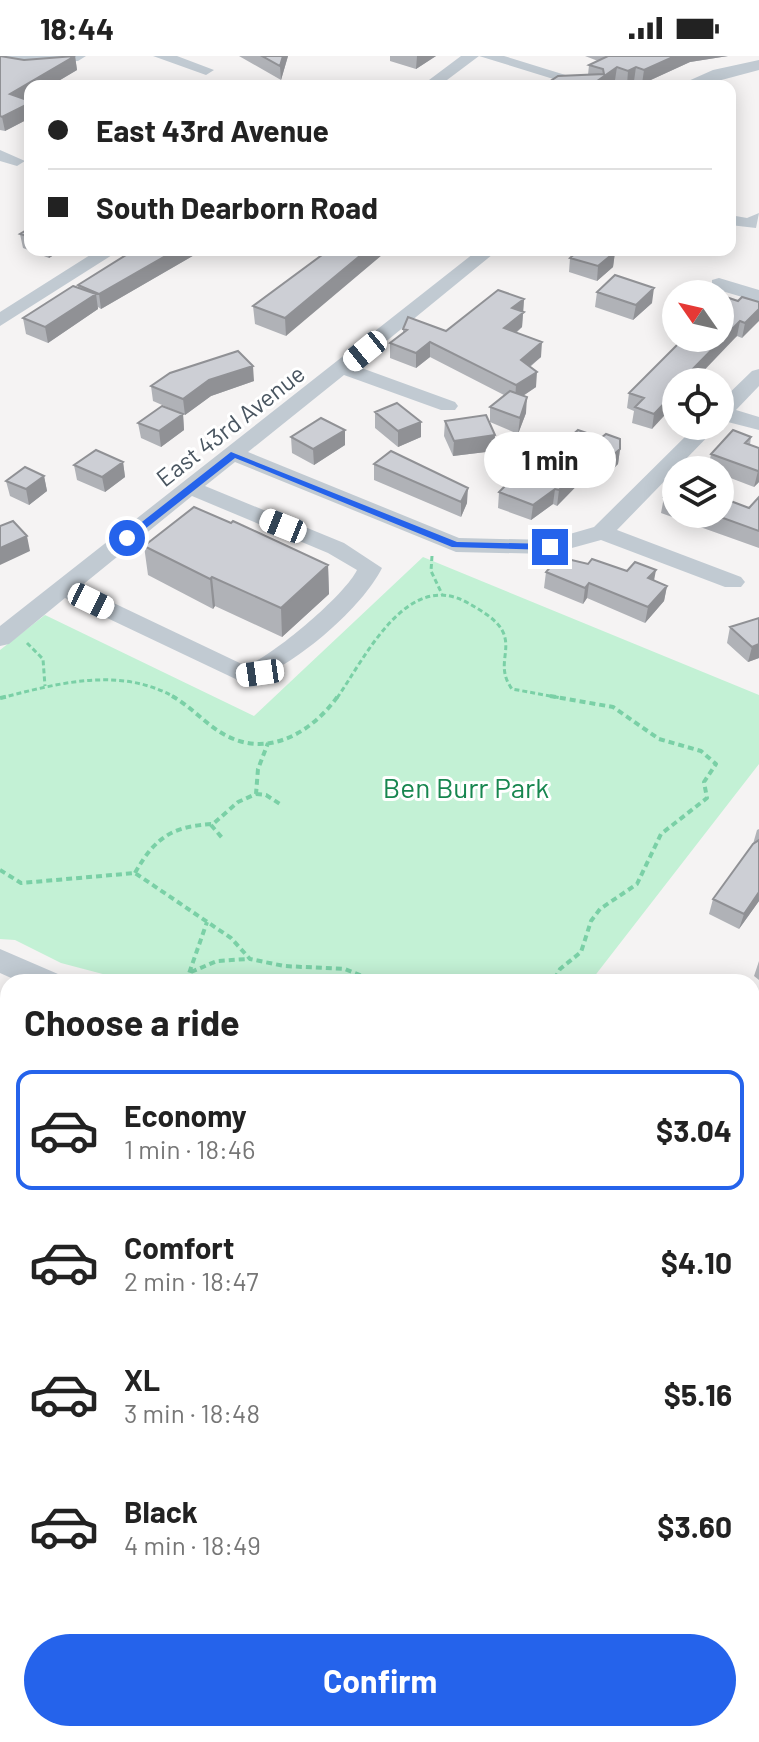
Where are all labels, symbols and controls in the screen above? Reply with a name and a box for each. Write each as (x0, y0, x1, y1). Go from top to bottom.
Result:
text: 18:44 (40, 10, 114, 46)
text: East 43rd Avenue (96, 112, 329, 148)
text: South Dearborn Road (96, 189, 378, 225)
north arrow (662, 280, 734, 352)
map controls (662, 280, 734, 528)
car (339, 327, 391, 375)
street label: East 43rd Avenue (150, 358, 310, 492)
button: locate (662, 368, 734, 440)
callout: 1 min (484, 431, 616, 487)
text: 1 min (522, 444, 578, 475)
button: layers (662, 456, 734, 528)
car (256, 506, 310, 546)
route start (109, 520, 145, 556)
route end (532, 529, 568, 565)
car (64, 580, 118, 622)
car (235, 658, 285, 688)
park label: Ben Burr Park (383, 770, 549, 804)
text: Choose a ride (24, 1000, 240, 1043)
icon: car (28, 1094, 100, 1166)
text: Economy (124, 1097, 247, 1133)
text: $3.04 (656, 1112, 732, 1148)
text: 1 min · 18:46 (124, 1133, 255, 1164)
icon: car (28, 1226, 100, 1298)
text: Comfort (124, 1229, 234, 1265)
text: $4.10 (661, 1244, 732, 1280)
text: 2 min · 18:47 (124, 1265, 258, 1296)
icon: car (28, 1358, 100, 1430)
text: XL (124, 1361, 160, 1397)
text: $5.16 (664, 1376, 732, 1412)
text: 3 min · 18:48 (124, 1397, 260, 1428)
icon: car (28, 1490, 100, 1562)
text: Black (124, 1493, 198, 1529)
text: $3.60 (657, 1508, 732, 1544)
text: 4 min · 18:49 (124, 1529, 261, 1560)
button: Confirm (24, 1634, 736, 1726)

